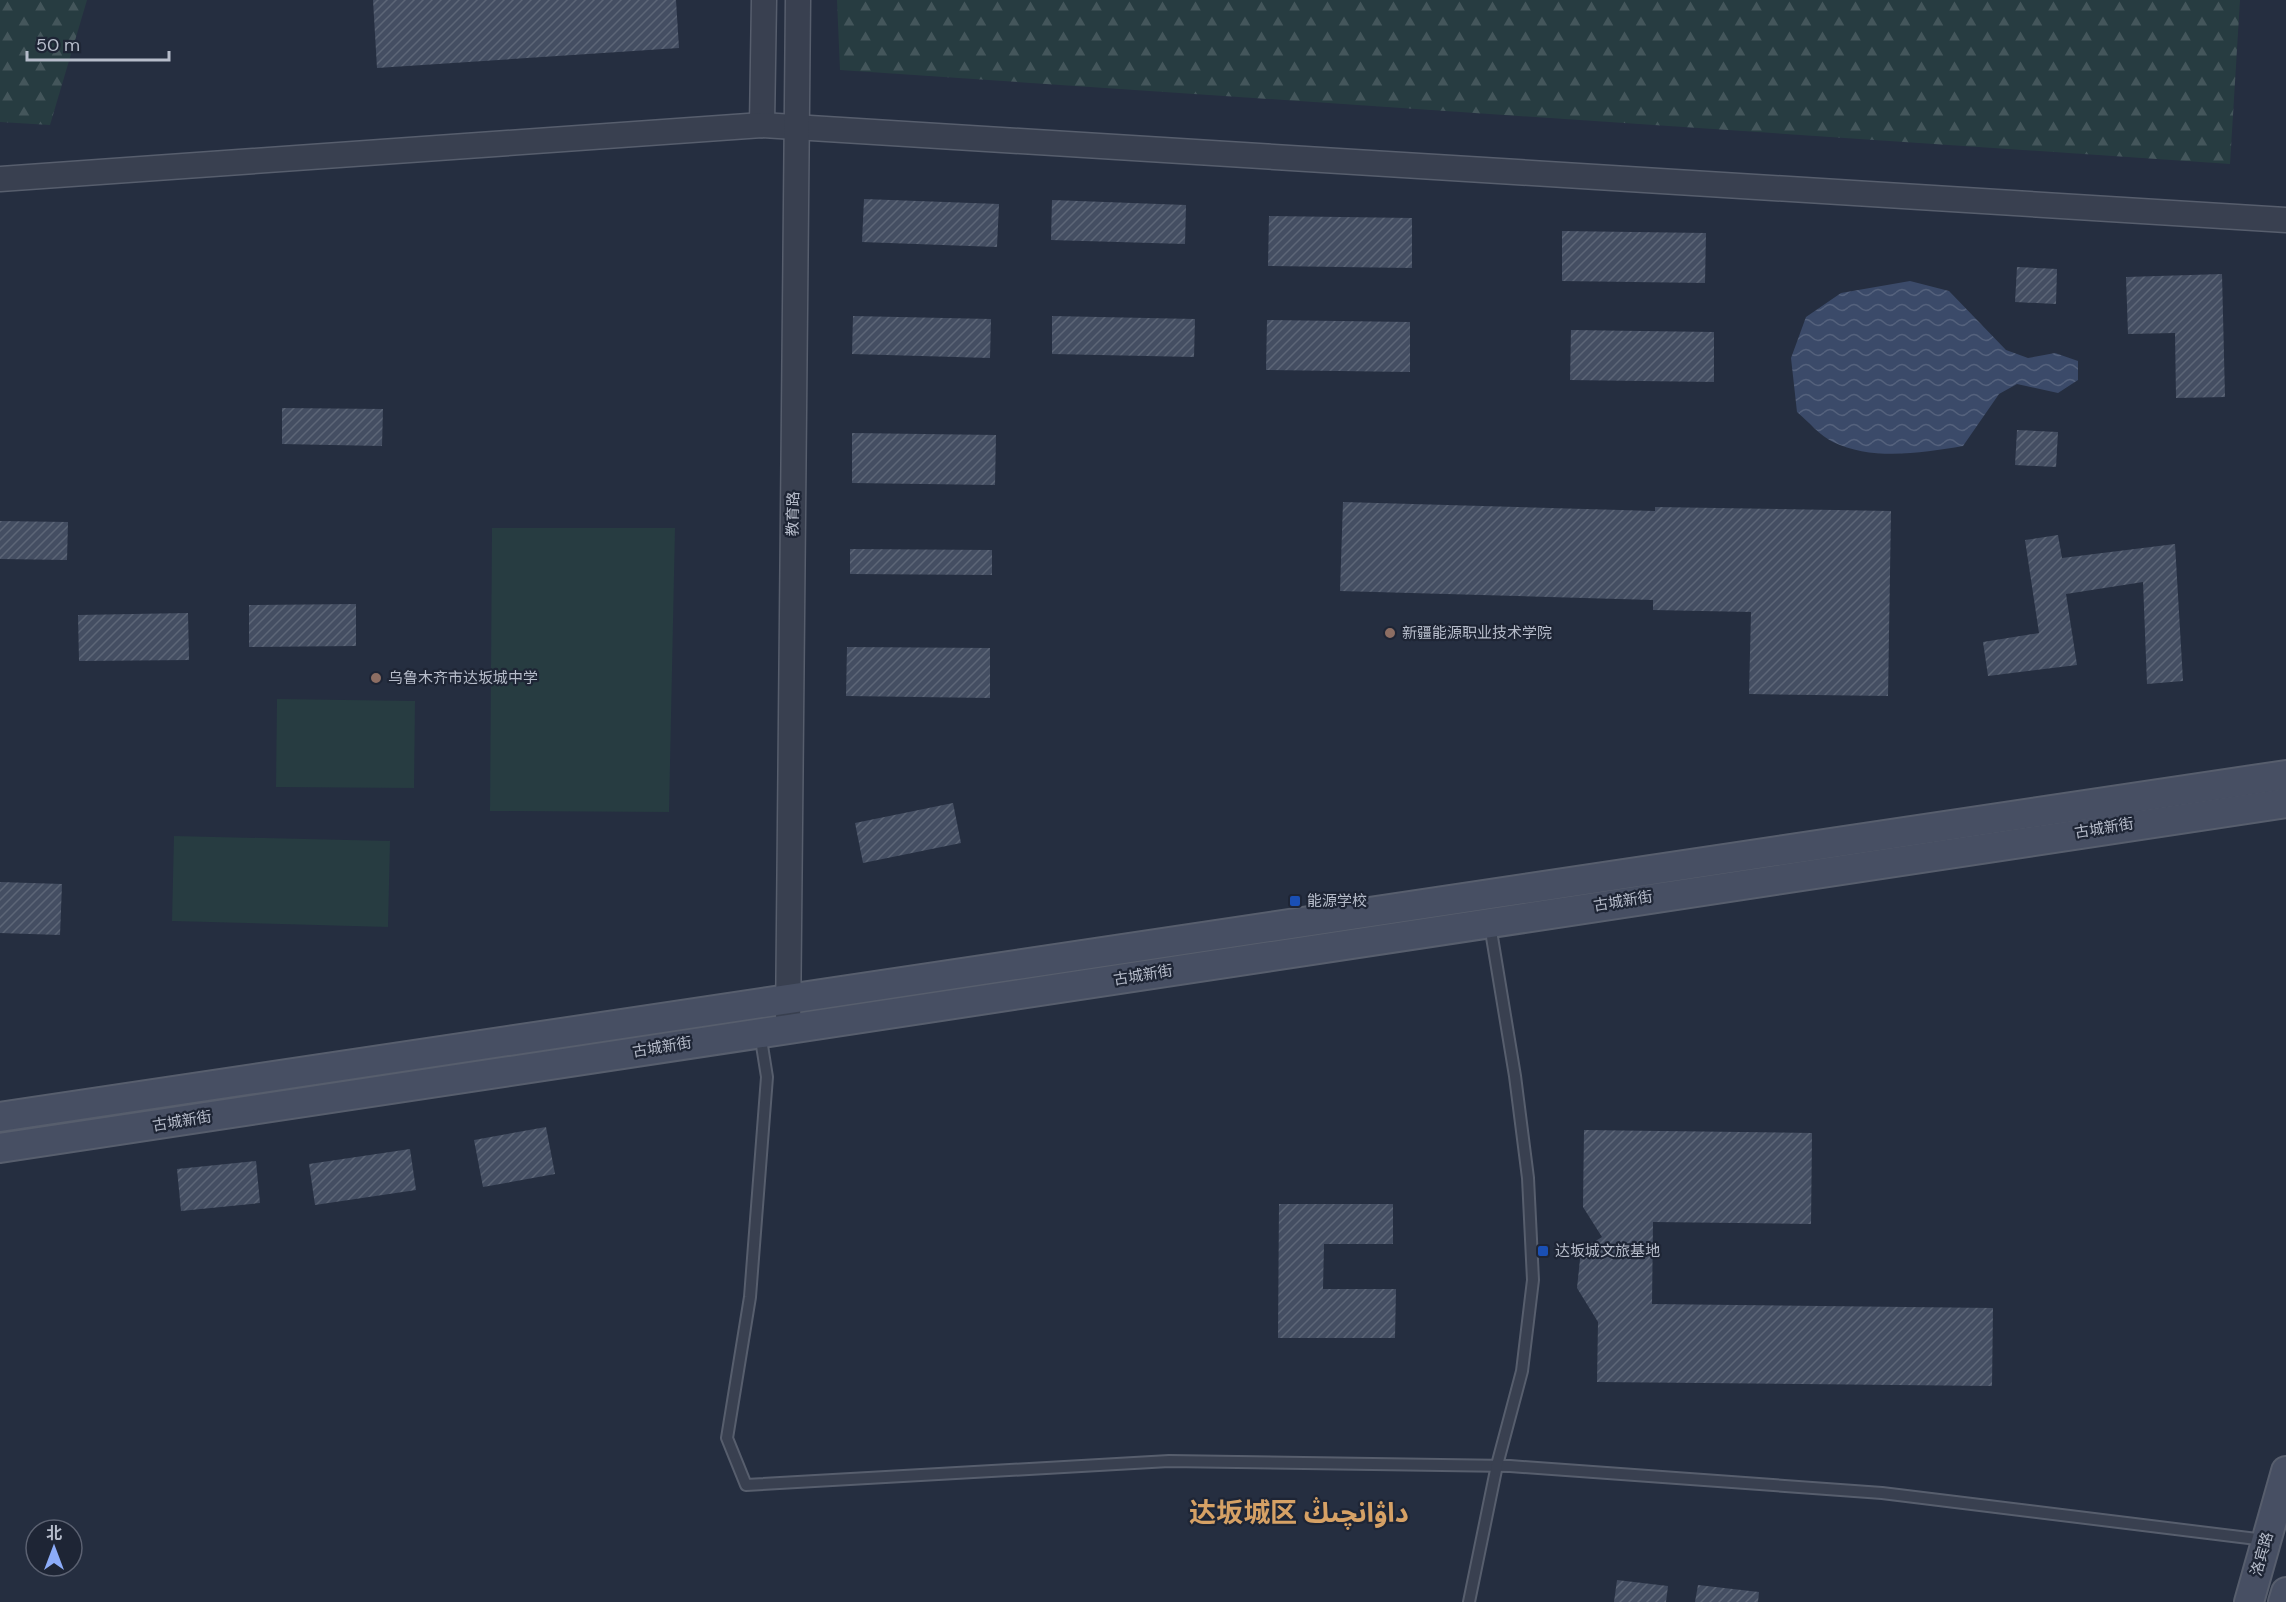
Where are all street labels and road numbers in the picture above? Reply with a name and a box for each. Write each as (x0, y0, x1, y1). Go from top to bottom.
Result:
street label: 教育路 (783, 491, 803, 537)
street label: 古城新街 (2073, 813, 2135, 843)
street label: 古城新街 (1592, 886, 1654, 916)
street label: 古城新街 (1112, 960, 1174, 990)
street label: 古城新街 (631, 1032, 693, 1062)
street label: 古城新街 (151, 1106, 213, 1136)
street label: 洛宾路 (2246, 1530, 2278, 1578)

